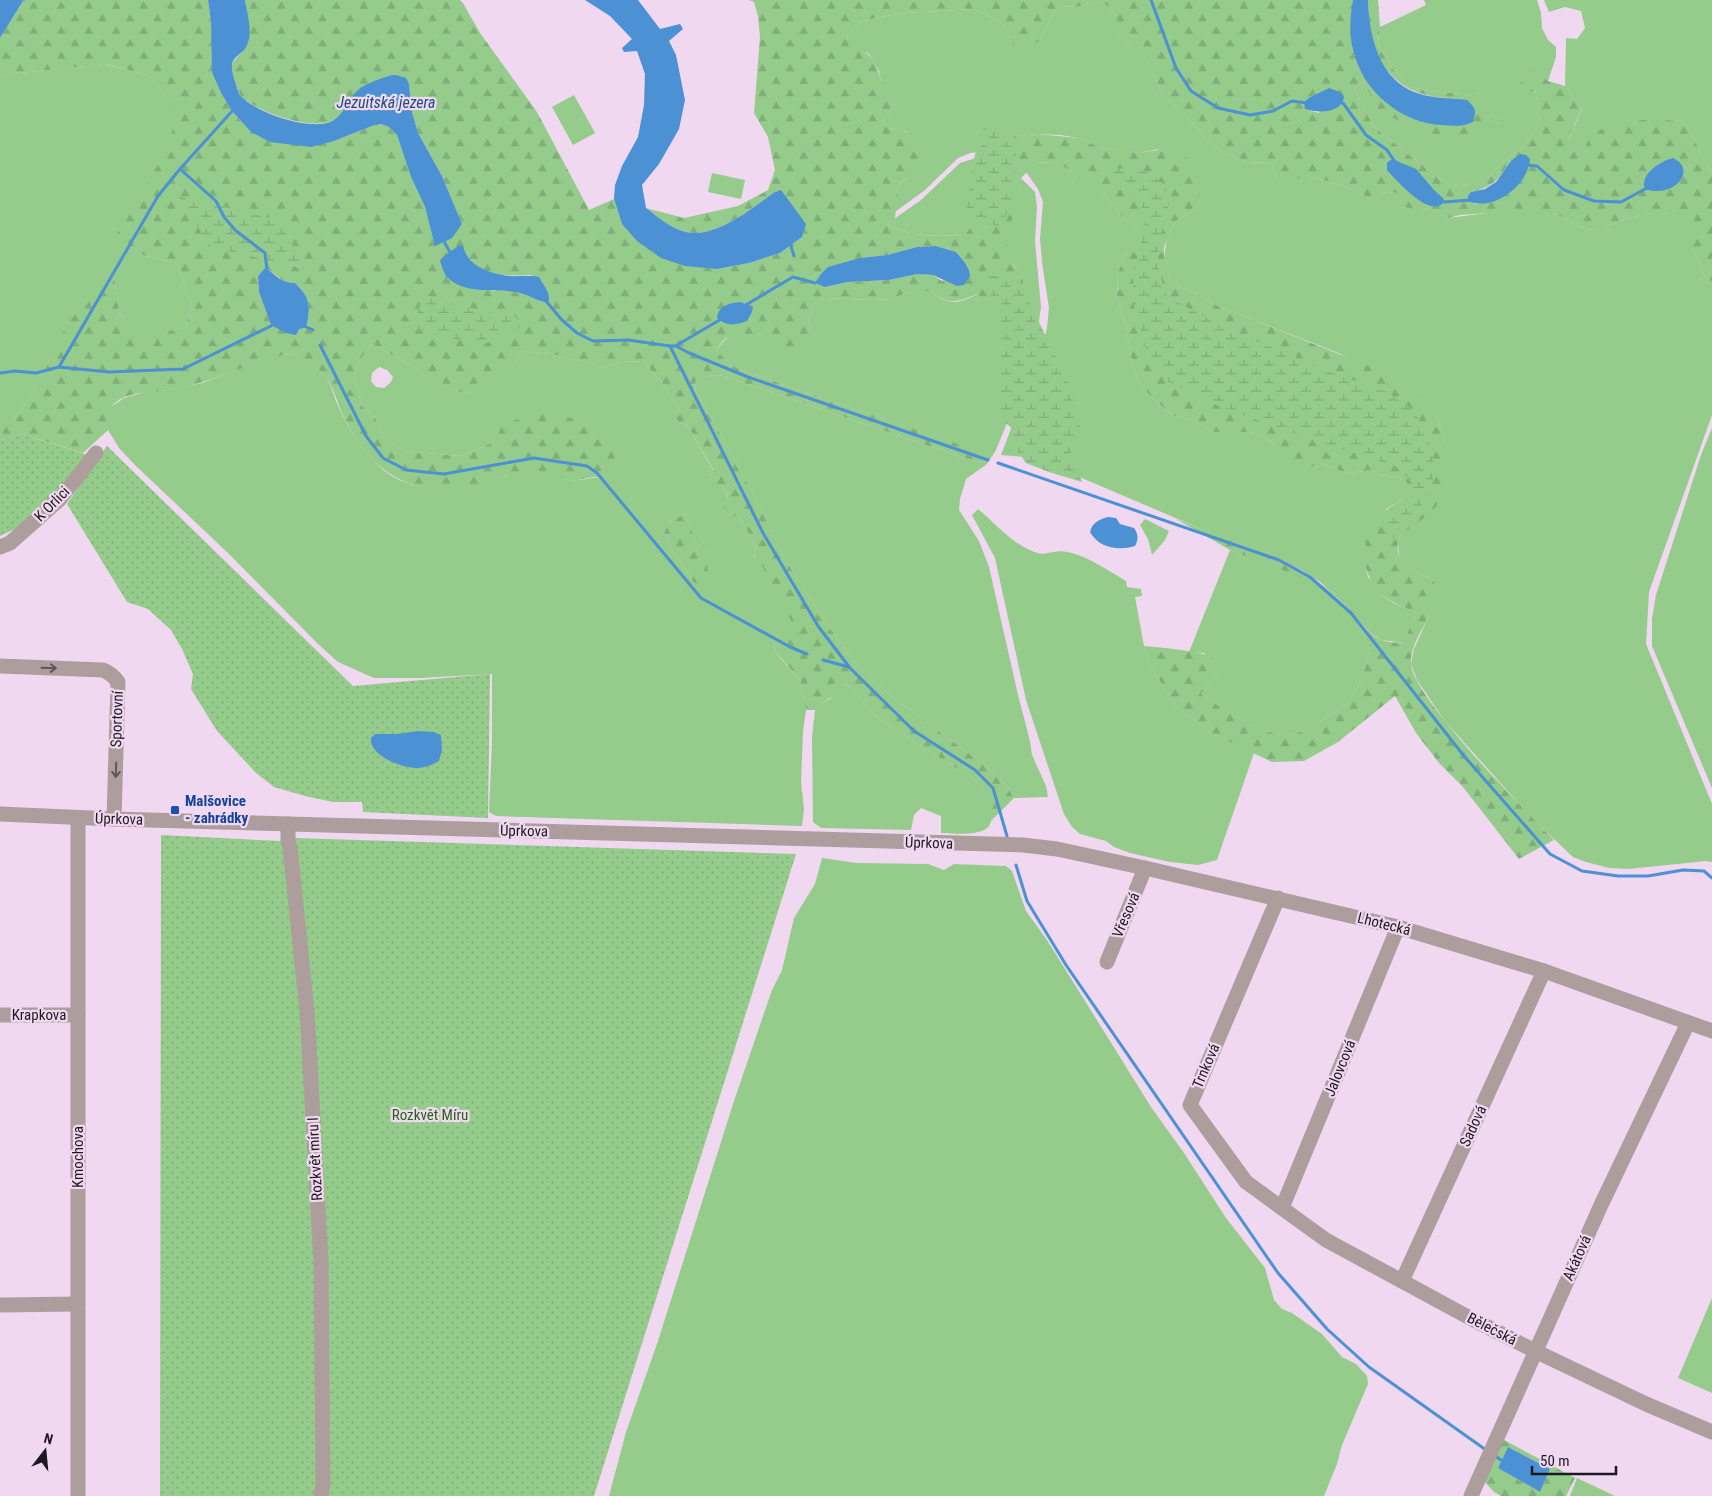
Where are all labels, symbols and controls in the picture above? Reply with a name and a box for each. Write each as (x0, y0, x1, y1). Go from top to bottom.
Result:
water label: Jezuitská jezera (337, 93, 435, 112)
street label: K Orlici (31, 483, 73, 525)
one-way arrow (40, 663, 56, 672)
street label: Sportovní (107, 689, 127, 748)
one-way arrow (111, 762, 120, 778)
place label: Malšovice - zahrádky (185, 792, 249, 827)
marker: Malšovice - zahrádky (169, 804, 181, 816)
street label: Úprkova (95, 809, 143, 829)
street label: Úprkova (500, 822, 548, 840)
street label: Úprkova (905, 833, 953, 853)
street label: Vřesová (1108, 890, 1144, 940)
street label: Lhotecká (1355, 909, 1413, 939)
street label: Krapkova (12, 1006, 66, 1024)
street label: Jalovcová (1321, 1037, 1359, 1099)
street label: Trnková (1189, 1041, 1223, 1091)
street label: Sadová (1456, 1103, 1490, 1149)
park label: Rozkvět Míru (392, 1106, 468, 1124)
street label: Rozkvět míru I (304, 1117, 326, 1201)
street label: Kmochova (69, 1126, 87, 1188)
street label: Akátová (1559, 1232, 1595, 1284)
street label: Bělečská (1464, 1309, 1520, 1349)
north arrow (20, 1426, 70, 1476)
text: N (42, 1430, 55, 1447)
scale bar (1532, 1444, 1616, 1476)
text: 50 m (1540, 1452, 1570, 1470)

